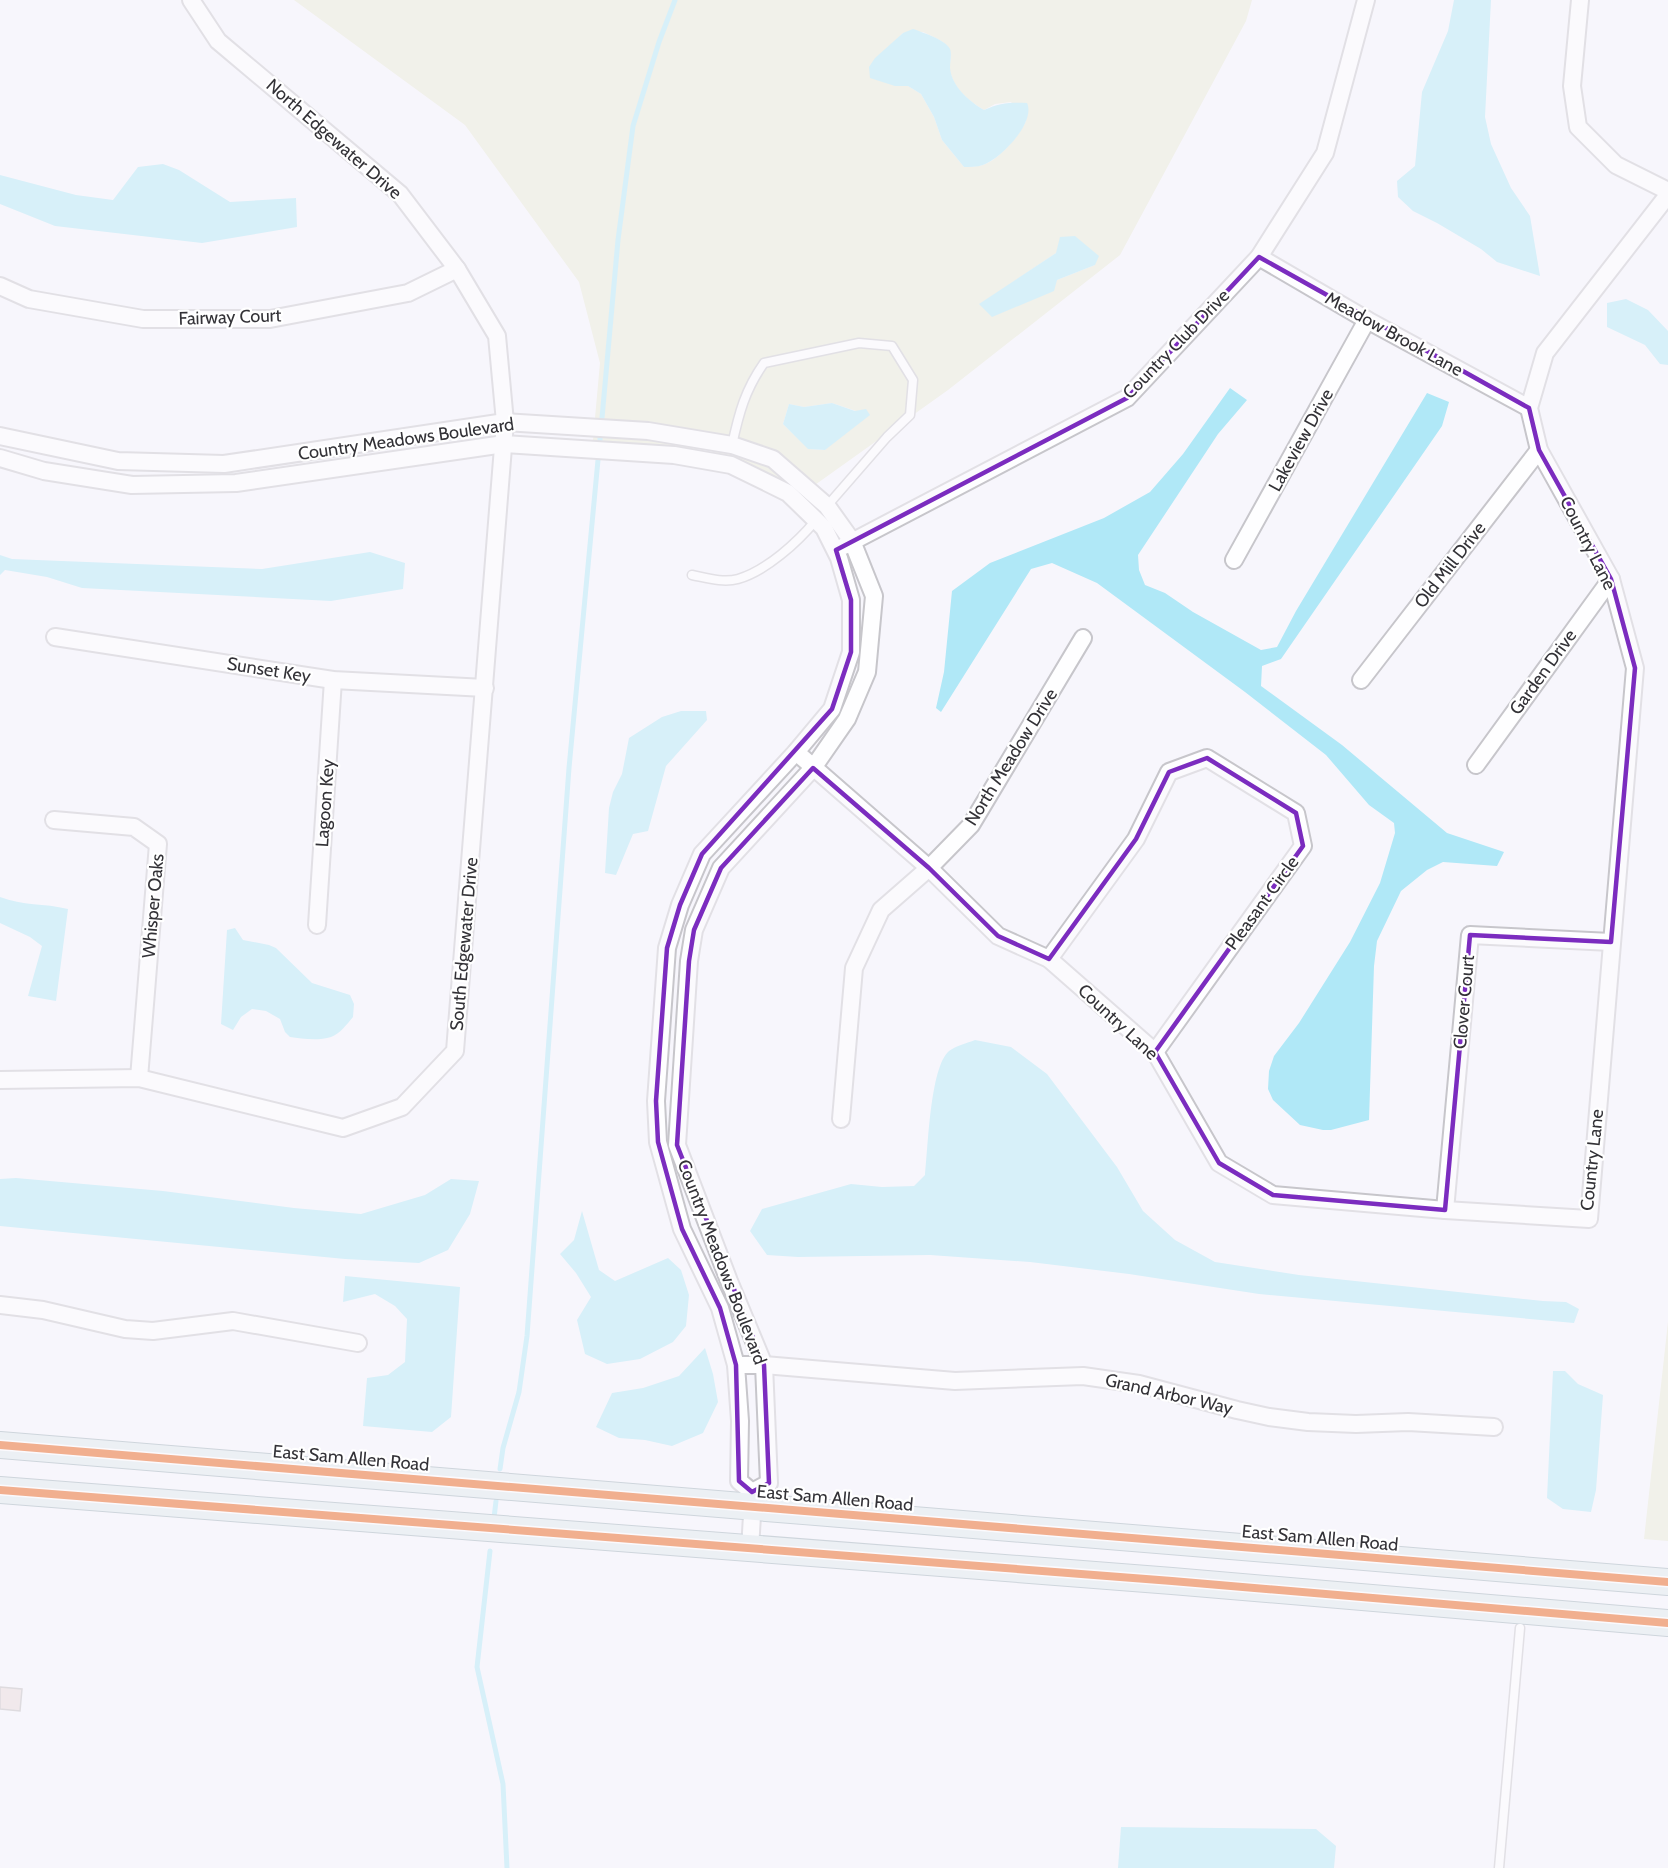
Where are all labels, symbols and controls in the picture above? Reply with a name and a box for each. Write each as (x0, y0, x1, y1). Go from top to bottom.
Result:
street label: North Edgewater Drive (262, 74, 406, 204)
street label: Country Club Drive (1118, 285, 1234, 403)
street label: Meadow Brook Lane (1321, 287, 1467, 381)
street label: Fairway Court (178, 304, 282, 330)
street label: Lakeview Drive (1264, 385, 1338, 495)
street label: Country Meadows Boulevard (297, 413, 515, 465)
street label: Country Lane (1555, 493, 1621, 593)
street label: Old Mill Drive (1410, 518, 1490, 612)
street label: Garden Drive (1505, 625, 1581, 719)
street label: Sunset Key (226, 653, 312, 687)
street label: North Meadow Drive (960, 684, 1062, 830)
street label: Lagoon Key (311, 758, 339, 848)
street label: Pleasant Circle (1221, 852, 1303, 954)
street label: Whisper Oaks (137, 853, 169, 959)
street label: South Edgewater Drive (445, 856, 483, 1032)
street label: Clover Court (1449, 954, 1479, 1050)
street label: Country Lane (1073, 979, 1163, 1065)
street label: Country Lane (1576, 1108, 1608, 1212)
street label: Country Meadows Boulevard (673, 1156, 771, 1368)
street label: Grand Arbor Way (1103, 1369, 1235, 1419)
street label: East Sam Allen Road (272, 1440, 430, 1476)
street label: East Sam Allen Road (756, 1480, 914, 1516)
street label: East Sam Allen Road (1241, 1520, 1399, 1556)

